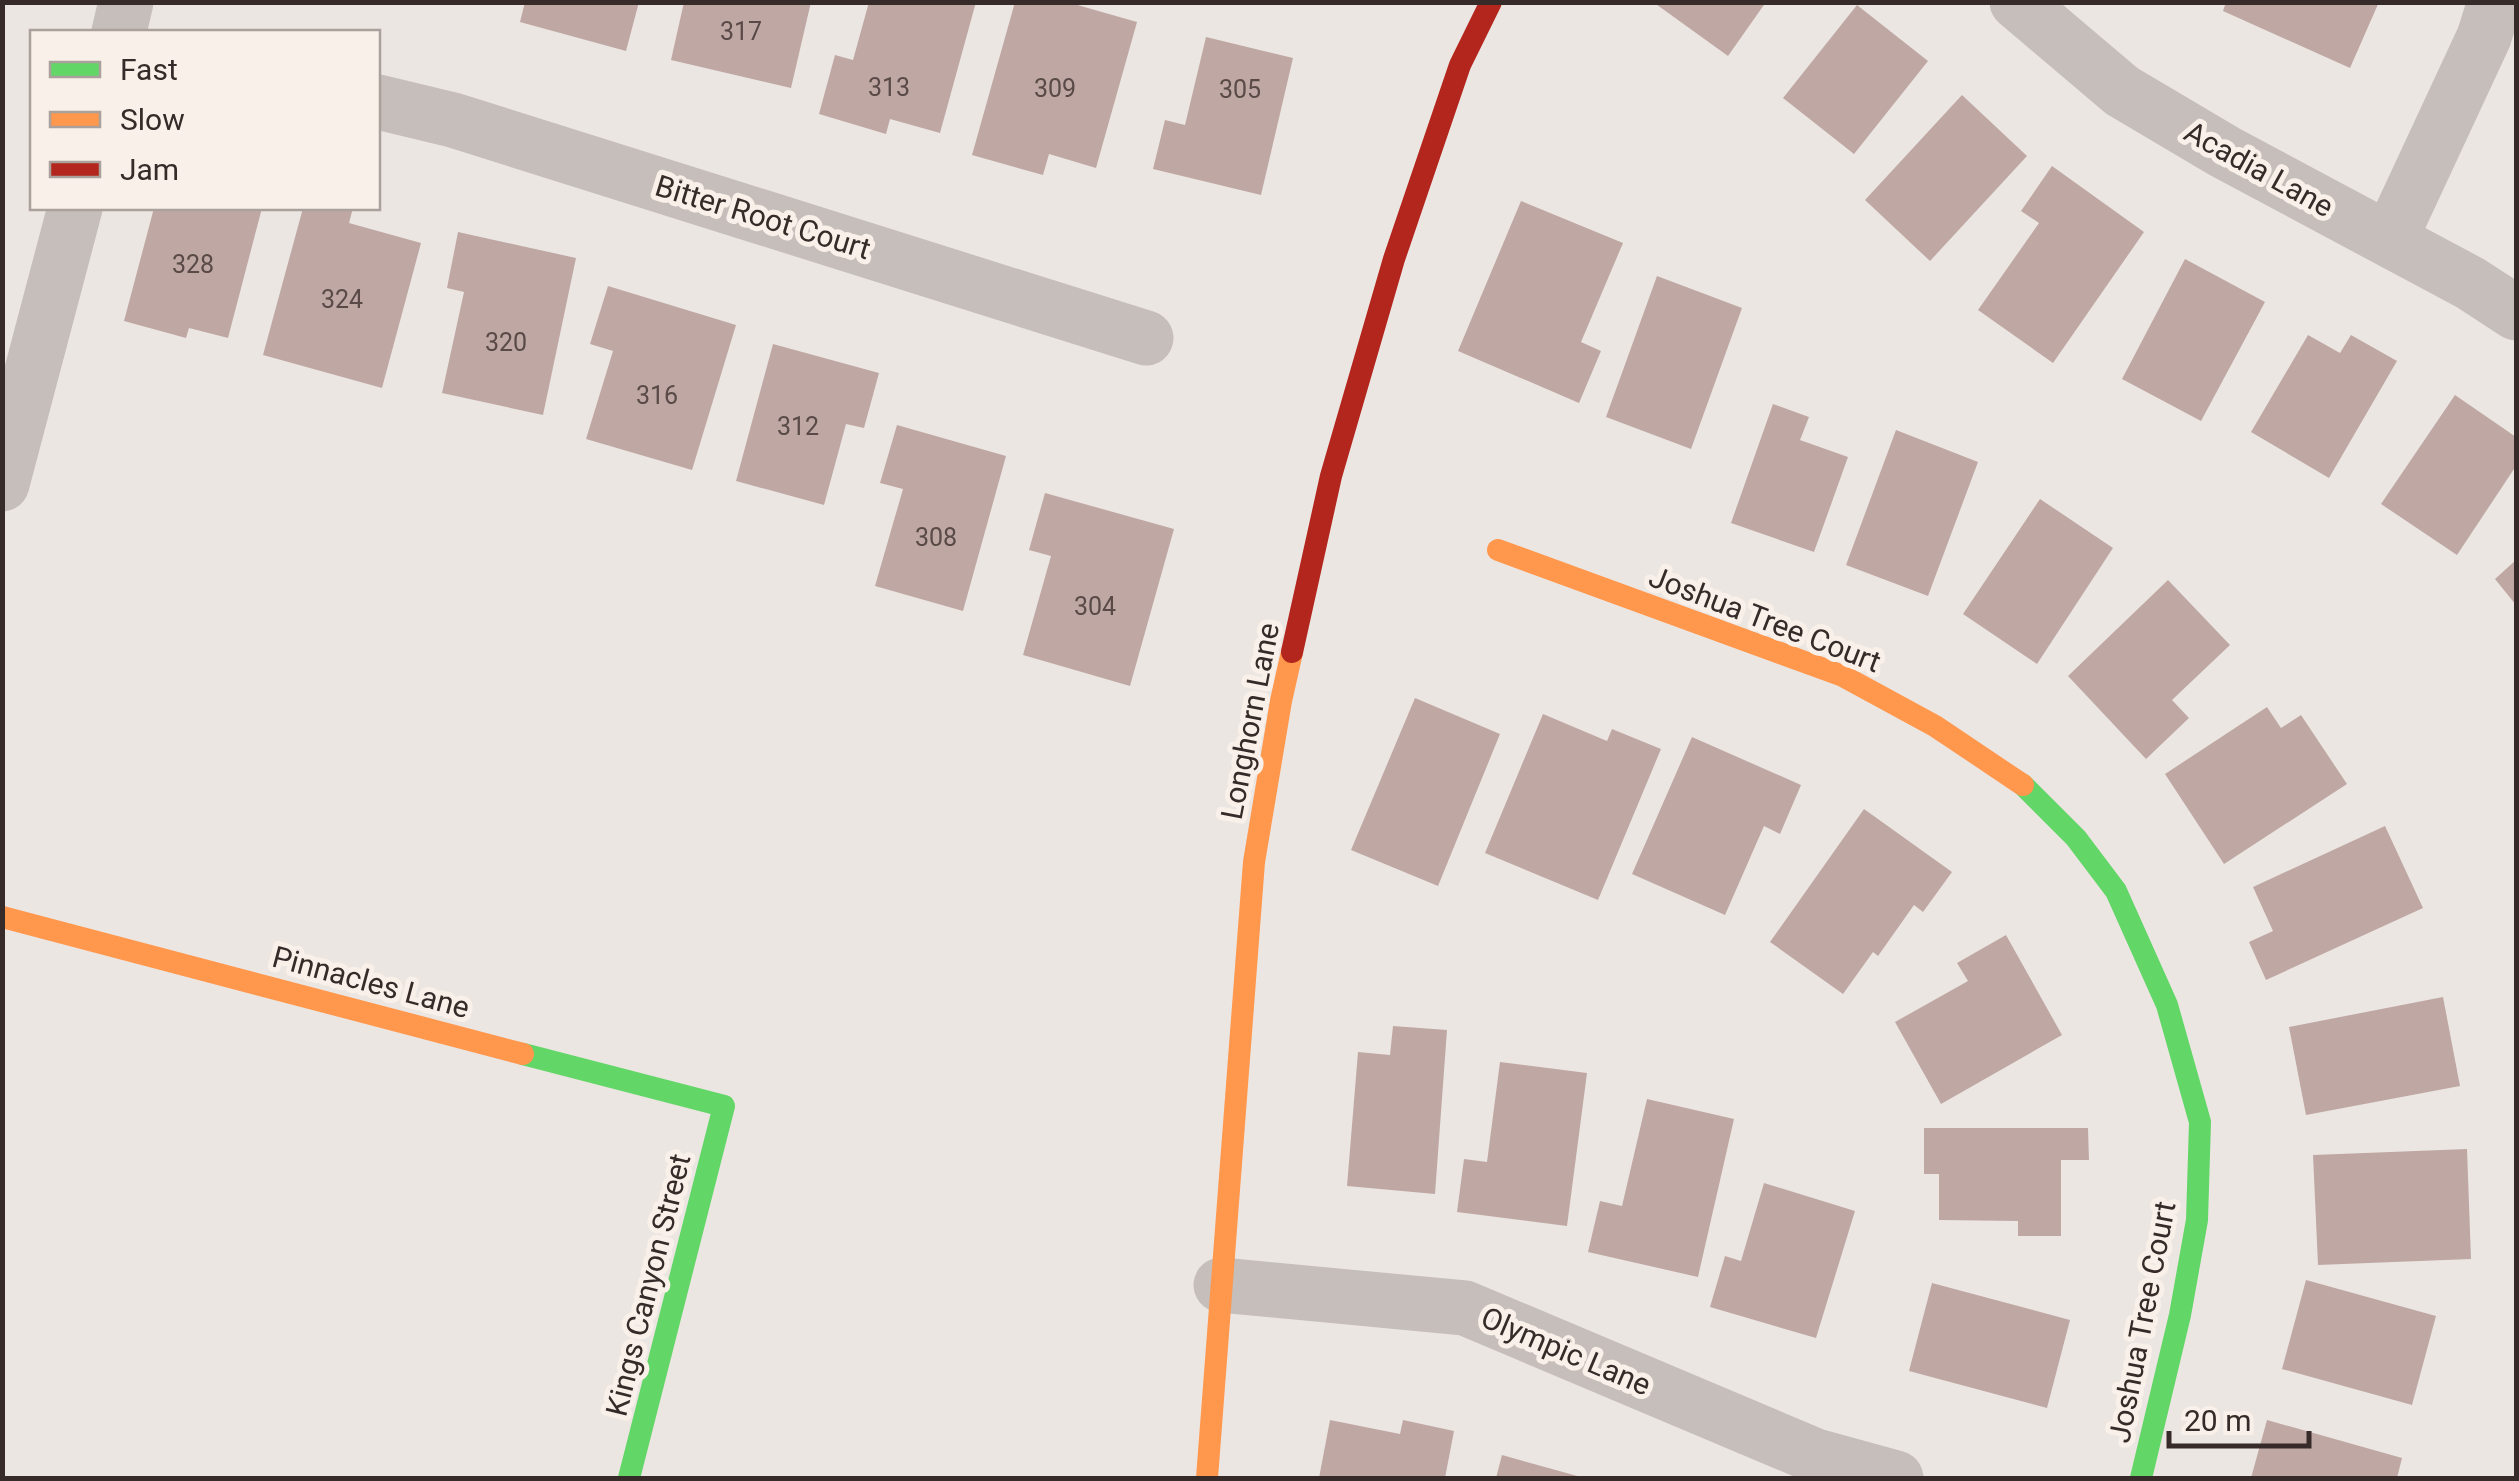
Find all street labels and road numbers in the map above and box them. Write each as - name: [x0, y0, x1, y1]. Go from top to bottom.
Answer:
- street label: Acadia Lane: [2179, 114, 2339, 224]
- street label: Bitter Root Court: [651, 168, 875, 266]
- street label: Joshua Tree Court: [1644, 559, 1886, 679]
- street label: Longhorn Lane: [1214, 620, 1286, 822]
- street label: Pinnacles Lane: [269, 939, 473, 1025]
- street label: Kings Canyon Street: [598, 1150, 698, 1420]
- street label: Joshua Tree Court: [2101, 1198, 2183, 1446]
- street label: Olympic Lane: [1476, 1300, 1656, 1402]

